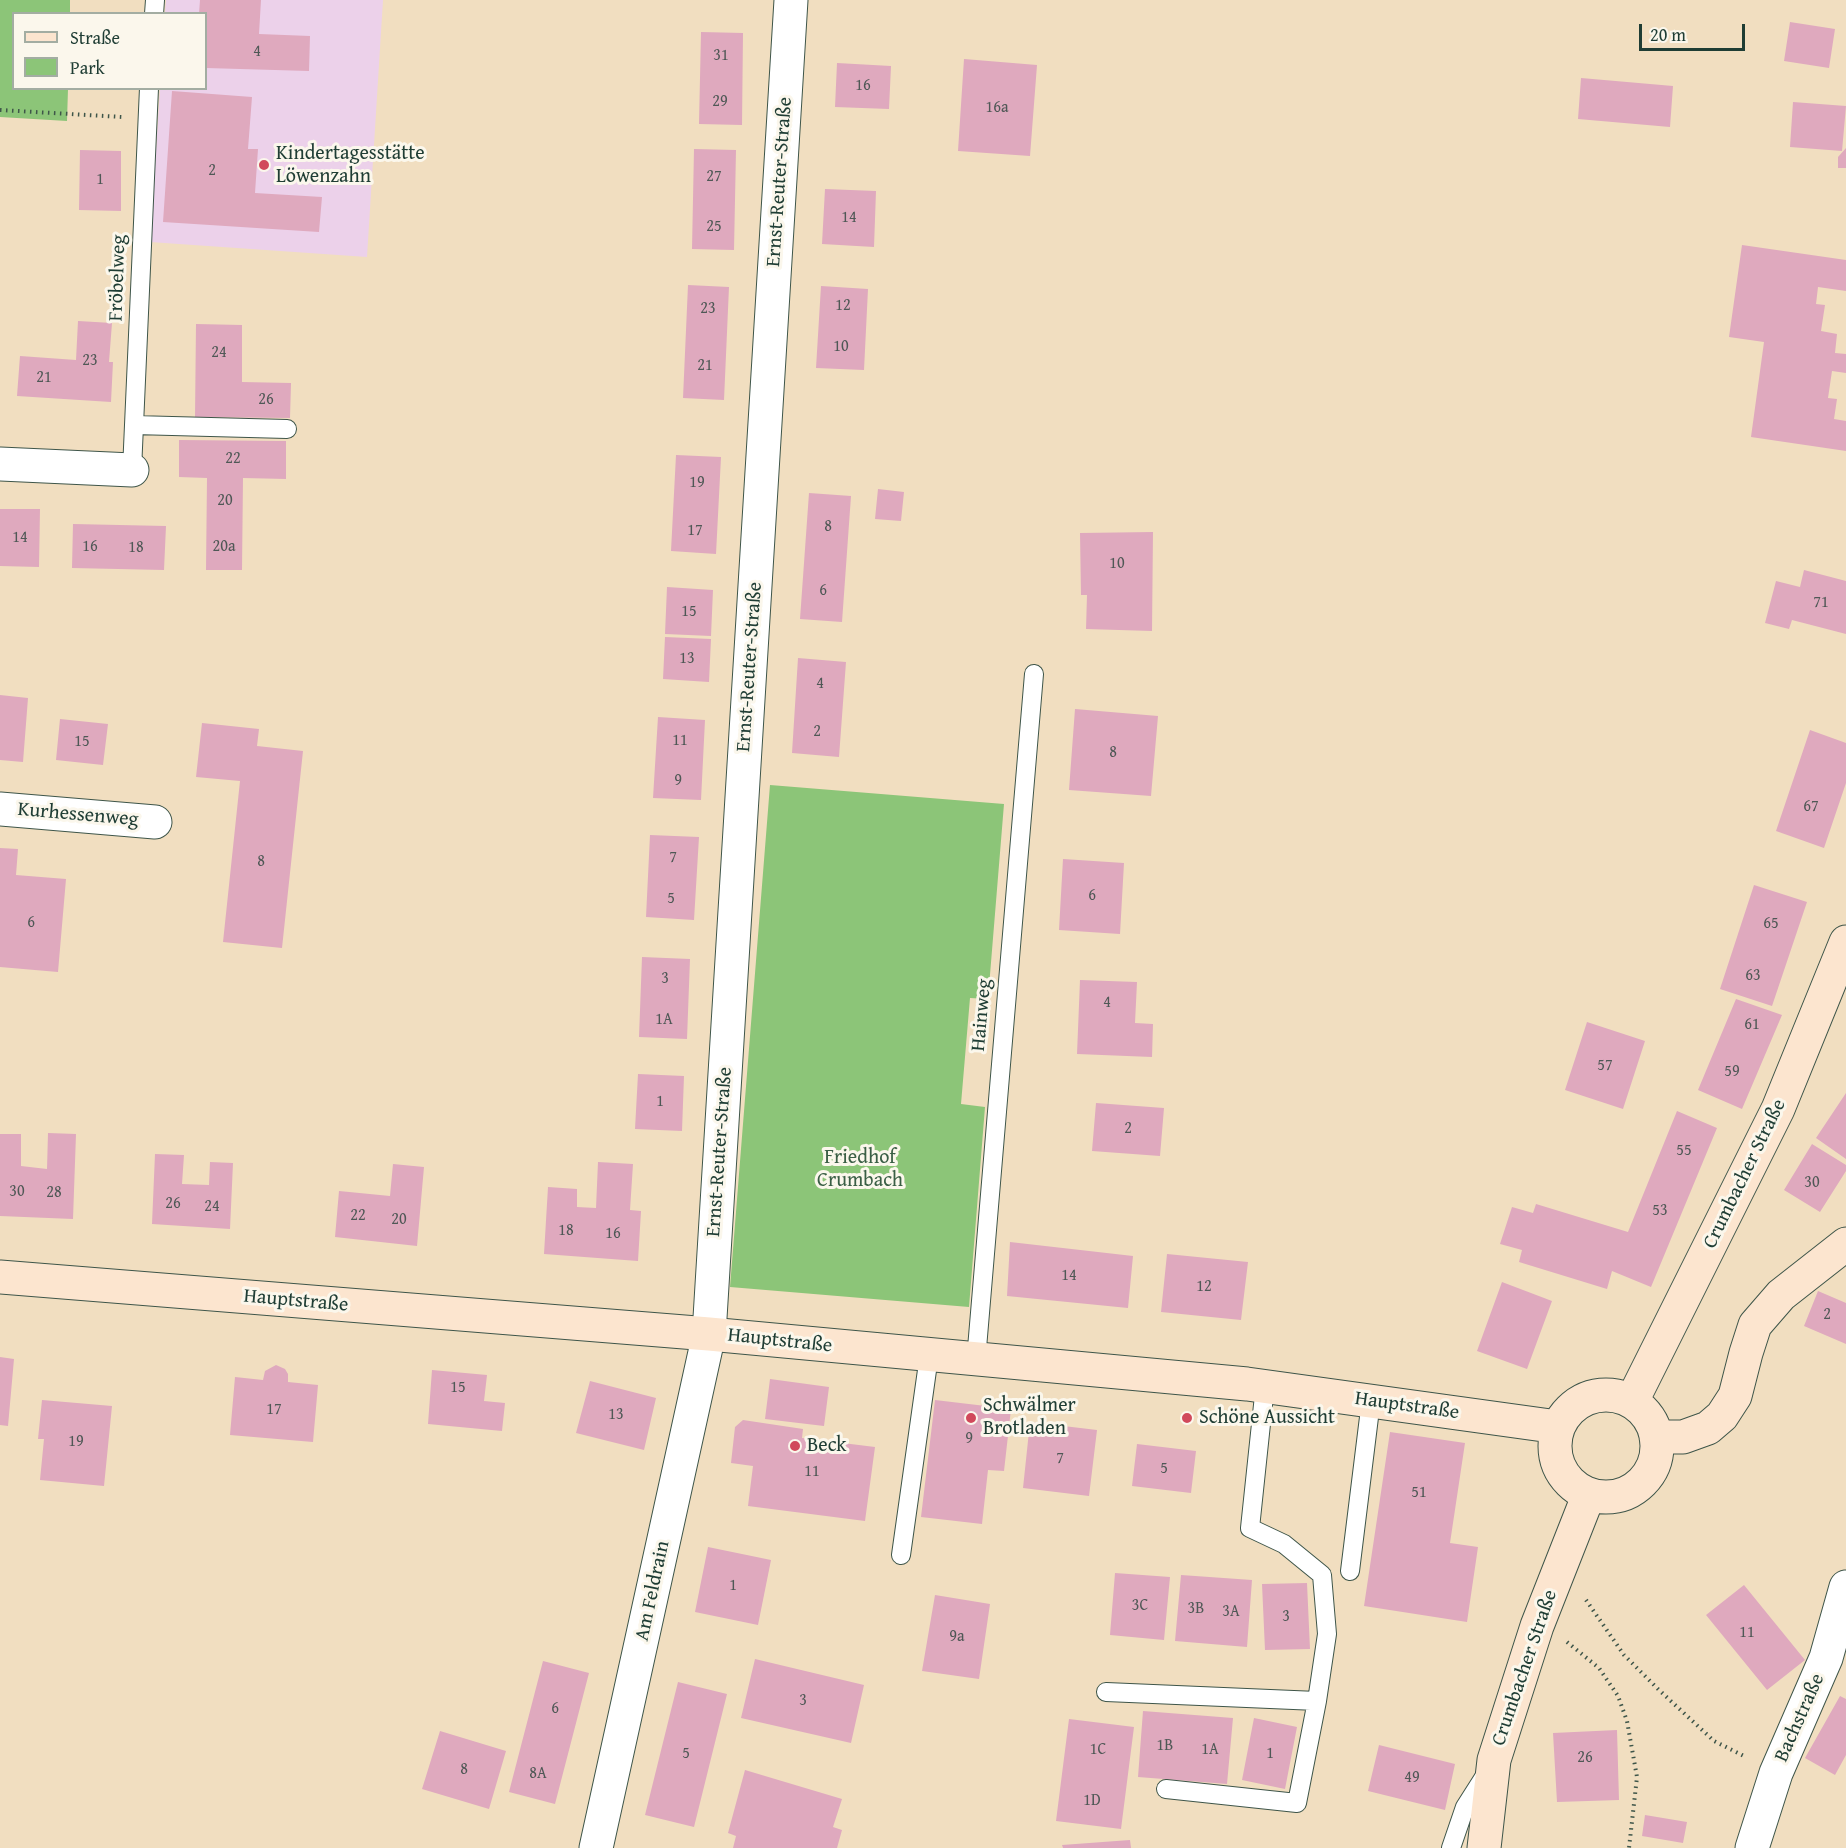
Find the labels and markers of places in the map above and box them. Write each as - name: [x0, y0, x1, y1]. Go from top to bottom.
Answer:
- place label: Kindertagesstätte Löwenzahn: [276, 142, 425, 189]
- marker: Kindertagesstätte Löwenzahn: [257, 158, 271, 172]
- place label: Schwälmer Brotladen: [983, 1394, 1076, 1441]
- place label: Schöne Aussicht: [1199, 1406, 1335, 1430]
- marker: Schwälmer Brotladen: [964, 1411, 978, 1425]
- marker: Schöne Aussicht: [1180, 1411, 1194, 1425]
- place label: Beck: [807, 1434, 846, 1458]
- marker: Beck: [788, 1439, 802, 1453]

